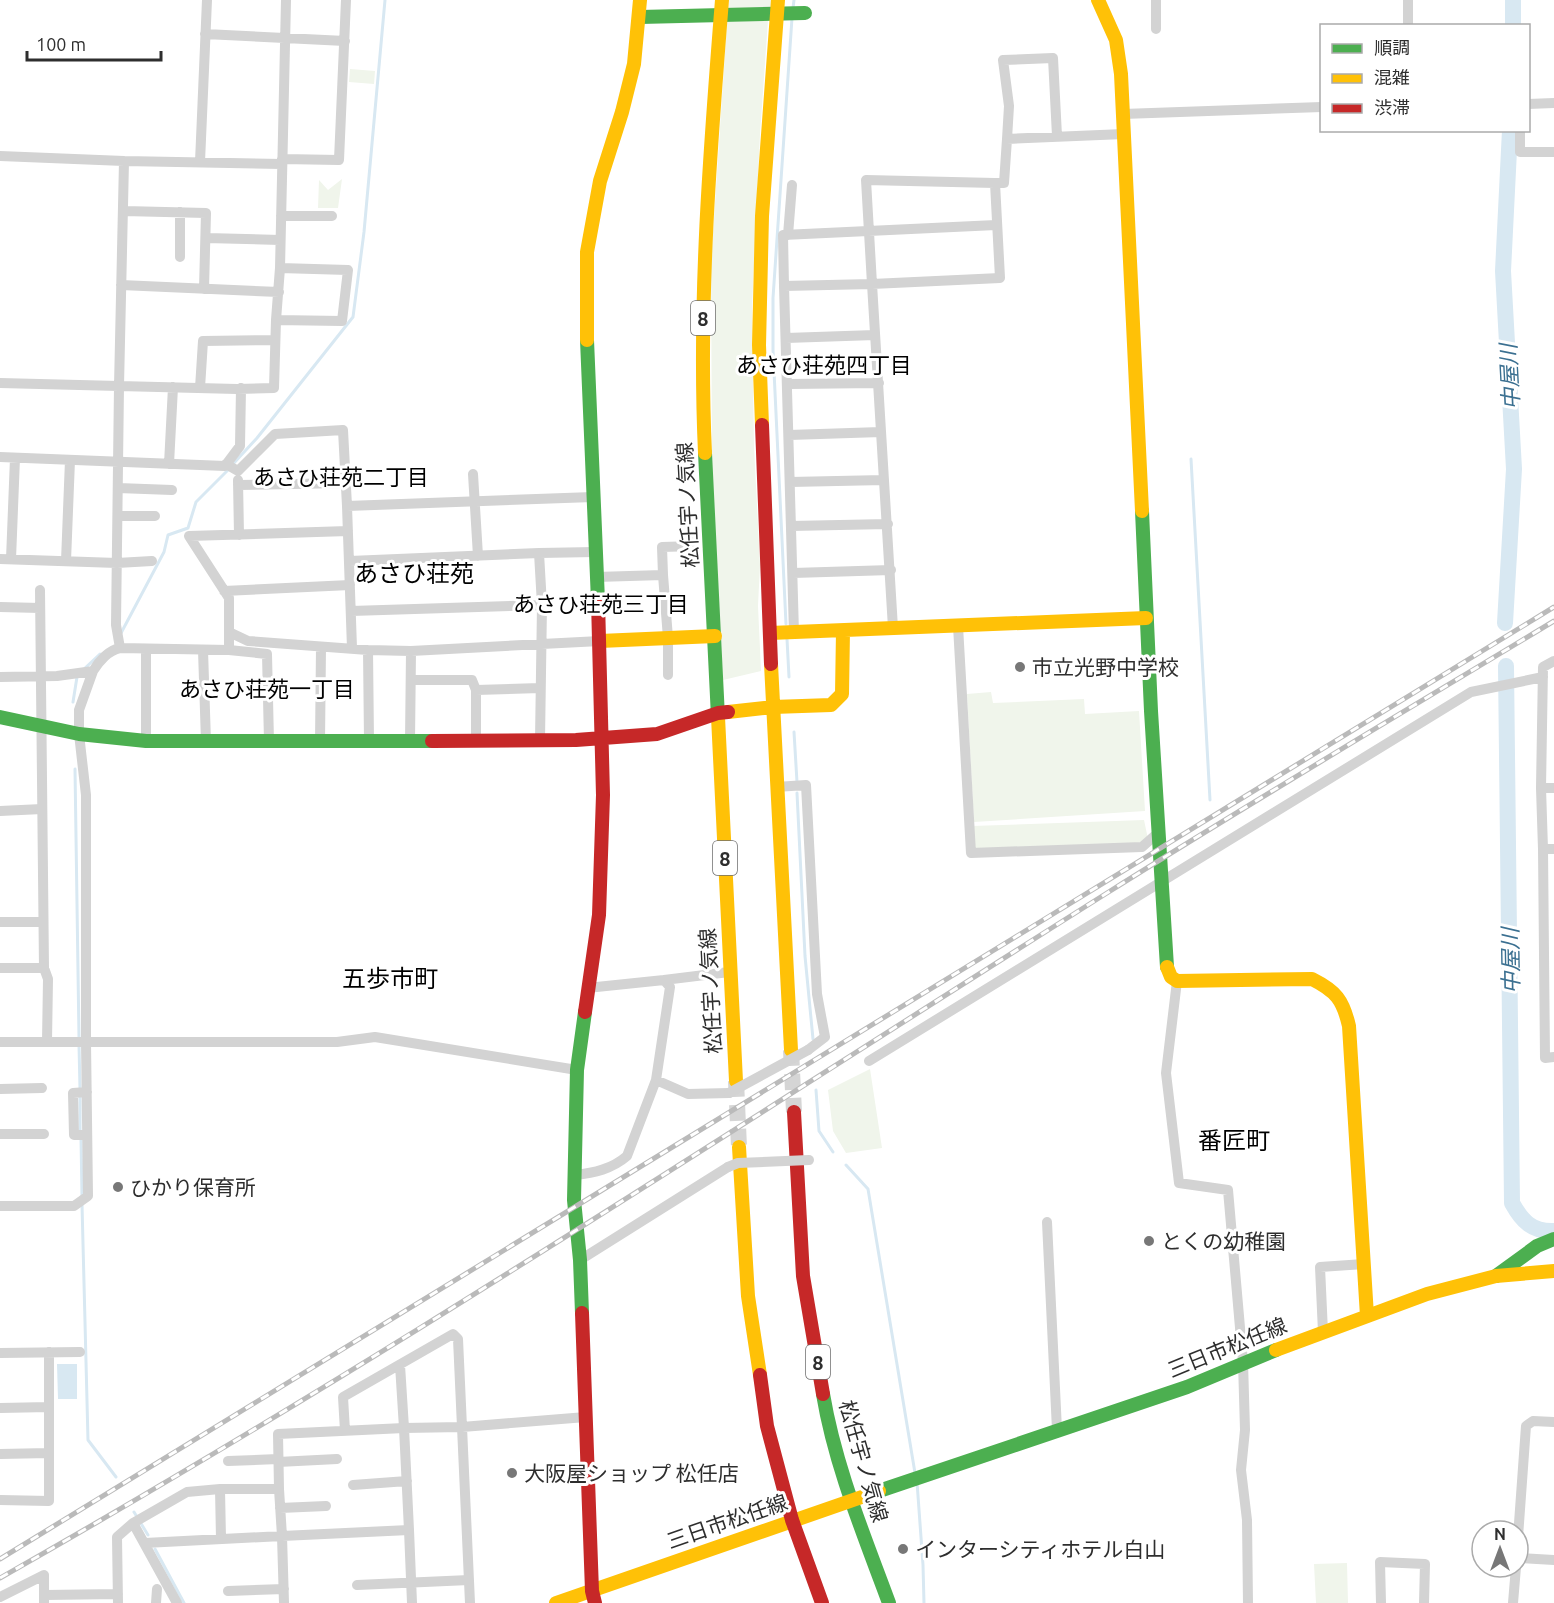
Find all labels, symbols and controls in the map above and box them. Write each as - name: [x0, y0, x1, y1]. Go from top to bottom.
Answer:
- scale bar: [27, 24, 160, 62]
- legend: [1320, 24, 1530, 132]
- text: 100 m: [36, 34, 86, 54]
- text: 順調: [1374, 37, 1410, 57]
- text: 混雑: [1374, 67, 1410, 87]
- text: 渋滞: [1374, 97, 1410, 117]
- road number: 8: [691, 301, 715, 335]
- water label: 中屋川: [1495, 341, 1523, 411]
- district label: あさひ荘苑四丁目: [736, 352, 912, 377]
- street label: 松任宇ノ気線: [672, 441, 702, 569]
- district label: あさひ荘苑二丁目: [253, 464, 429, 489]
- district label: あさひ荘苑: [354, 560, 474, 587]
- district label: あさひ荘苑三丁目: [513, 591, 689, 616]
- place label: 市立光野中学校: [1032, 655, 1179, 679]
- marker: 市立光野中学校: [1013, 660, 1027, 674]
- district label: あさひ荘苑一丁目: [179, 676, 355, 701]
- road number: 8: [713, 841, 737, 875]
- water label: 中屋川: [1497, 926, 1523, 994]
- street label: 松任宇ノ気線: [695, 927, 725, 1055]
- district label: 五歩市町: [342, 965, 438, 992]
- district label: 番匠町: [1198, 1127, 1270, 1154]
- place label: ひかり保育所: [130, 1175, 256, 1199]
- marker: ひかり保育所: [111, 1180, 125, 1194]
- place label: とくの幼稚園: [1161, 1229, 1286, 1253]
- marker: とくの幼稚園: [1142, 1234, 1156, 1248]
- street label: 三日市松任線: [1164, 1312, 1290, 1382]
- road number: 8: [806, 1345, 830, 1379]
- street label: 松任宇ノ気線: [835, 1397, 893, 1525]
- place label: 大阪屋ショップ 松任店: [524, 1461, 739, 1485]
- marker: 大阪屋ショップ 松任店: [505, 1466, 519, 1480]
- street label: 三日市松任線: [664, 1489, 790, 1553]
- north arrow: [1470, 1519, 1530, 1579]
- text: N: [1494, 1525, 1506, 1543]
- place label: インターシティホテル白山: [915, 1537, 1165, 1561]
- marker: インターシティホテル白山: [896, 1542, 910, 1556]

